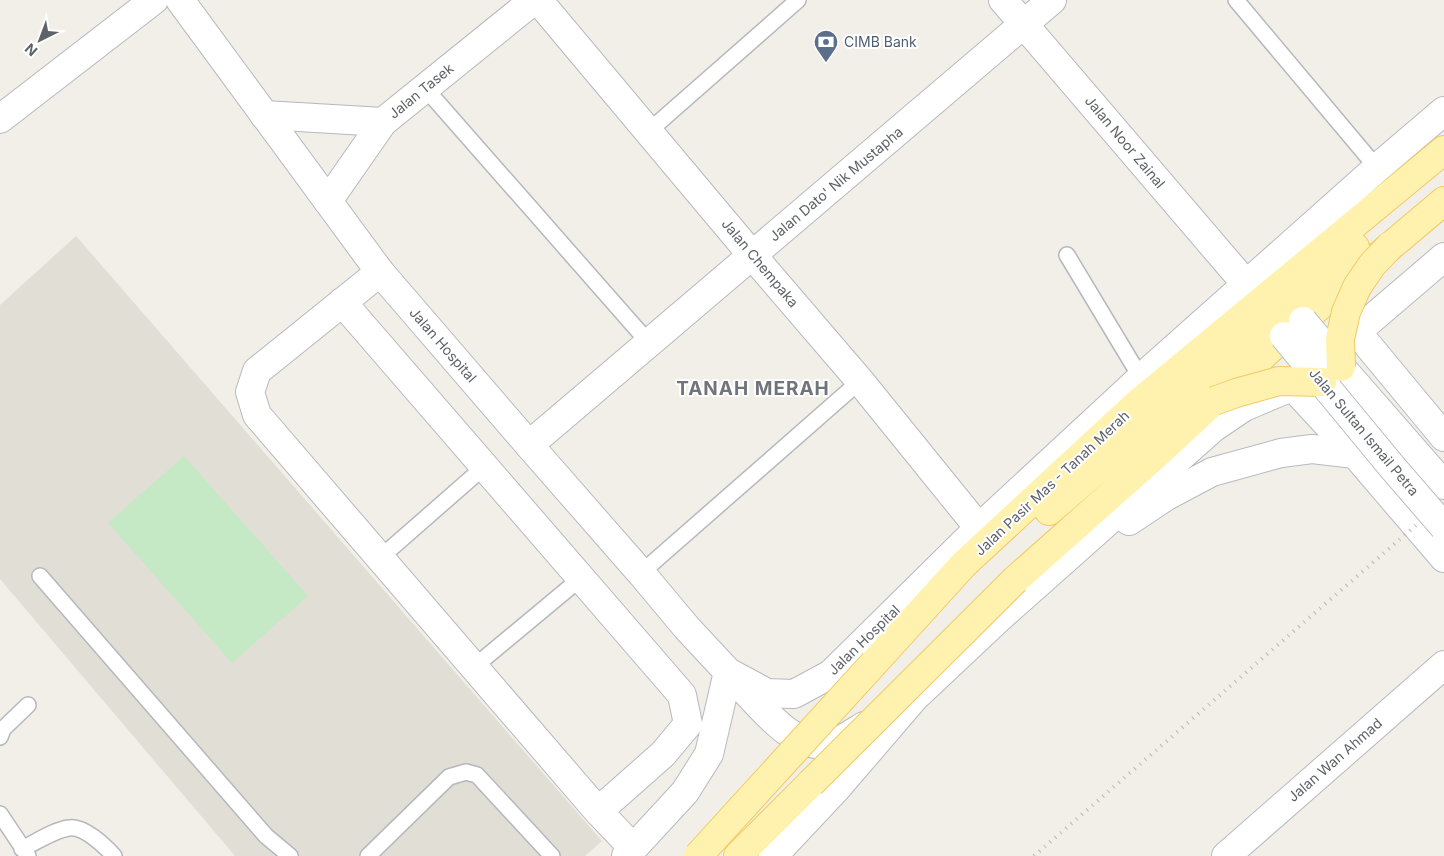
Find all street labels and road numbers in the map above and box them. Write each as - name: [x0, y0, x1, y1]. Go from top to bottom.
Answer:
- street label: Jalan Tasek: [385, 59, 457, 122]
- street label: Jalan Noor Zainal: [1082, 92, 1169, 191]
- street label: Jalan Dato' Nik Mustapha: [765, 123, 906, 244]
- street label: Jalan Chempaka: [718, 215, 802, 310]
- street label: Jalan Hospital: [406, 304, 480, 385]
- street label: Jalan Sultan Ismail Petra: [1306, 364, 1423, 499]
- street label: Jalan Pasir Mas - Tanah Merah: [971, 407, 1132, 559]
- street label: Jalan Hospital: [824, 601, 903, 678]
- street label: Jalan Wan Ahmad: [1284, 714, 1385, 805]

